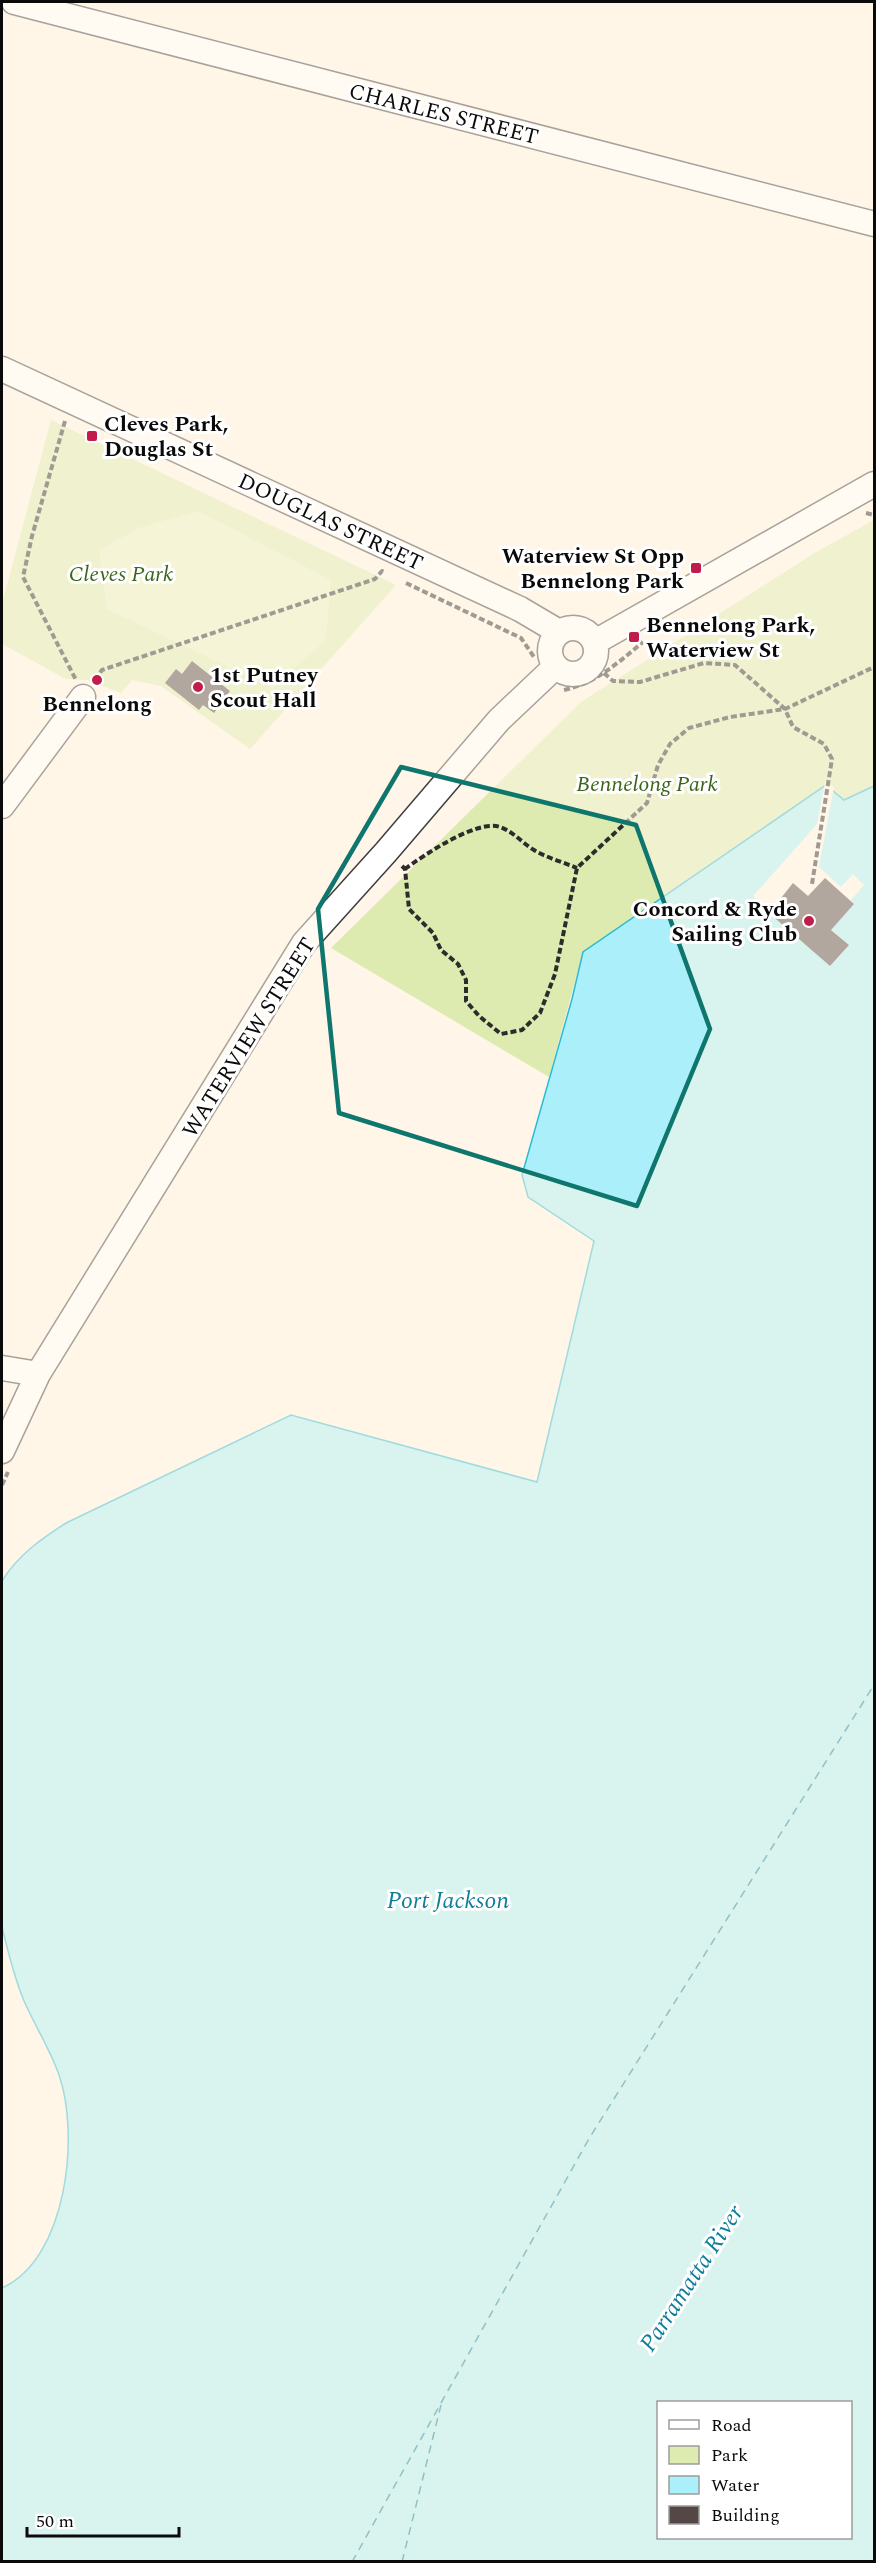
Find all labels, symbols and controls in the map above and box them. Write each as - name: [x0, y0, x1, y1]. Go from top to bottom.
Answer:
- street label: CHARLES STREET: [345, 75, 542, 154]
- place label: Cleves Park, Douglas St: [104, 408, 229, 466]
- marker: Cleves Park, Douglas St: [85, 429, 99, 443]
- street label: DOUGLAS STREET: [232, 465, 428, 580]
- place label: Waterview St Opp Bennelong Park: [501, 540, 685, 598]
- park label: Cleves Park: [69, 558, 173, 591]
- marker: Waterview St Opp Bennelong Park: [689, 561, 703, 575]
- place label: Bennelong Park, Waterview St: [646, 609, 815, 667]
- marker: Bennelong Park, Waterview St: [627, 630, 641, 644]
- place label: 1st Putney Scout Hall: [210, 659, 319, 717]
- marker: Bennelong: [90, 673, 104, 687]
- marker: 1st Putney Scout Hall: [191, 680, 205, 694]
- place label: Bennelong: [42, 688, 152, 721]
- park label: Bennelong Park: [576, 768, 718, 801]
- place label: Concord & Ryde Sailing Club: [633, 893, 797, 951]
- marker: Concord & Ryde Sailing Club: [802, 914, 816, 928]
- street label: WATERVIEW STREET: [174, 931, 324, 1144]
- water label: Port Jackson: [387, 1883, 509, 1919]
- water label: Parramatta River: [631, 2197, 753, 2359]
- legend: [657, 2401, 852, 2539]
- text: Road: [711, 2412, 752, 2439]
- text: Park: [711, 2442, 748, 2469]
- text: Water: [711, 2472, 759, 2499]
- scale bar: [27, 2500, 178, 2538]
- text: Building: [711, 2502, 780, 2529]
- text: 50 m: [36, 2508, 74, 2535]

